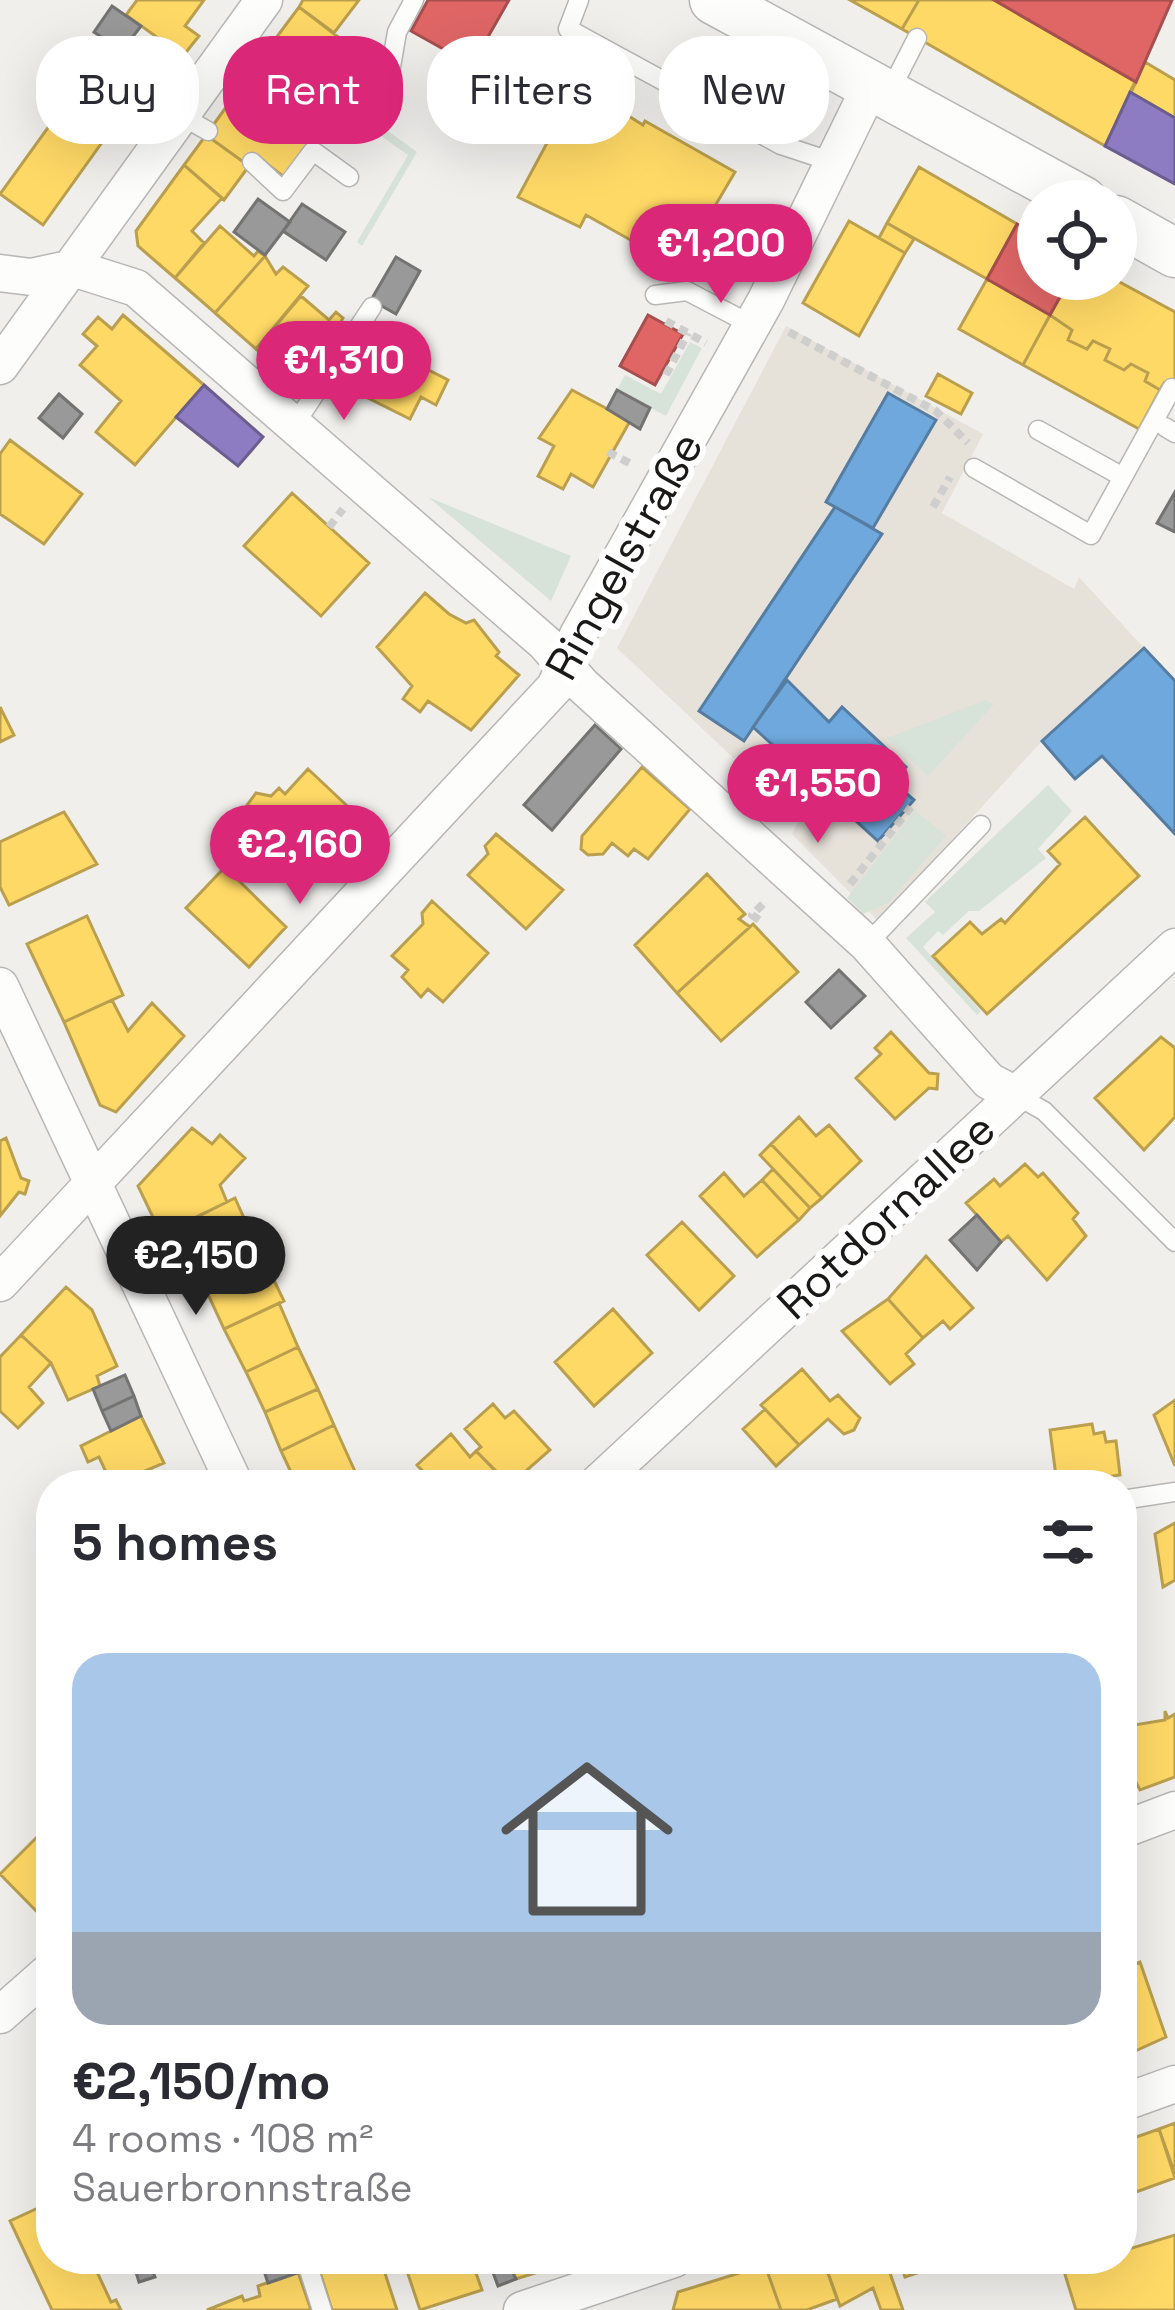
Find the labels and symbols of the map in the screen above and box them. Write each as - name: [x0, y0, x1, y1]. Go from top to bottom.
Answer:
- pin: €1,200: [623, 204, 819, 306]
- pin: €1,310: [246, 321, 442, 423]
- street label: Ringelstraße: [533, 422, 715, 690]
- pin: €1,550: [720, 744, 916, 846]
- pin: €2,160: [202, 805, 398, 907]
- street label: Rotdornallee: [765, 1100, 1007, 1332]
- pin: €2,150: [98, 1216, 294, 1318]

